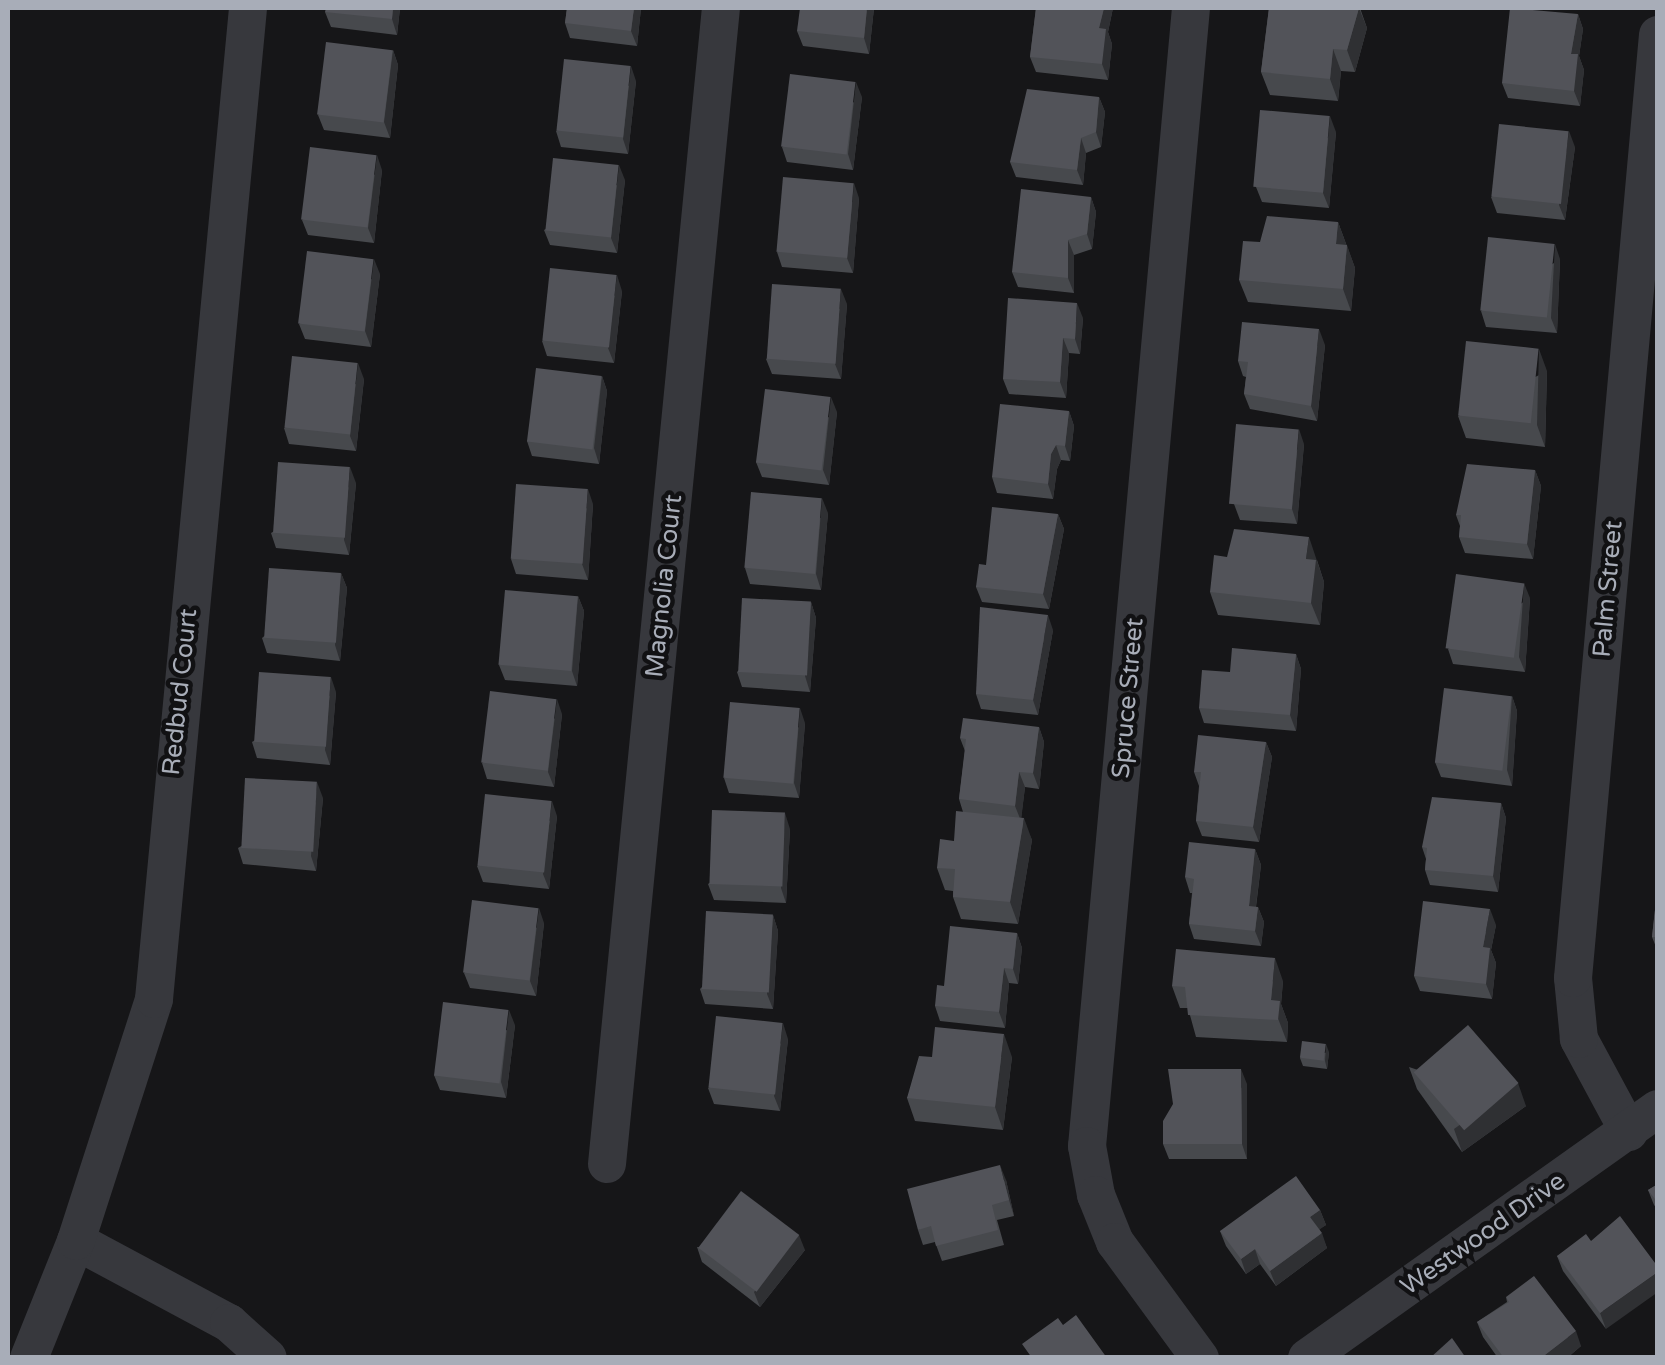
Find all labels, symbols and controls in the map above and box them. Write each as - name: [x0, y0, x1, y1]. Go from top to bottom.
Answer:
- street label: Magnolia Court: [639, 493, 689, 679]
- street label: Palm Street: [1587, 519, 1629, 659]
- street label: Redbud Court: [156, 607, 204, 777]
- street label: Spruce Street: [1106, 616, 1150, 780]
- street label: Westwood Drive: [1395, 1166, 1571, 1302]

